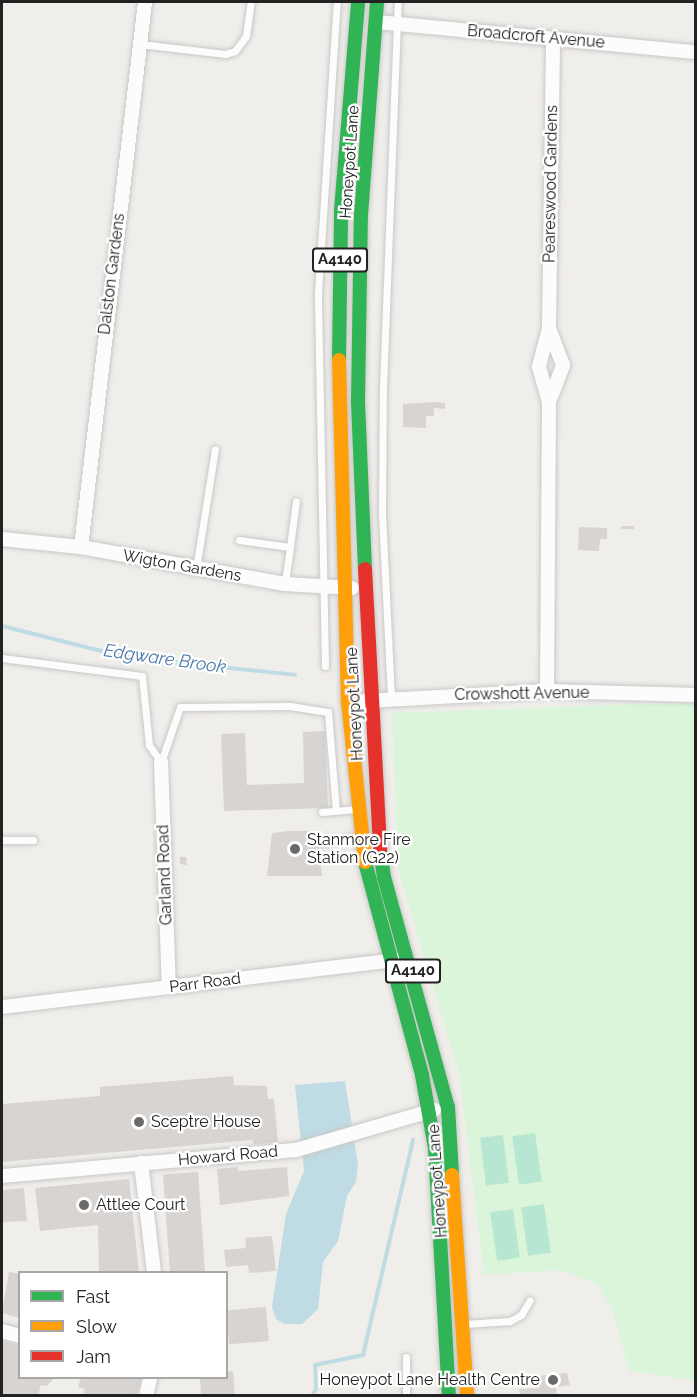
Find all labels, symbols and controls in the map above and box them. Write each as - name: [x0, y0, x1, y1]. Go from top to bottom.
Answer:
- street label: Broadcroft Avenue: [466, 21, 606, 53]
- street label: Honeypot Lane: [336, 105, 364, 219]
- street label: Peareswood Gardens: [540, 105, 562, 263]
- street label: Dalston Gardens: [95, 212, 129, 336]
- road number: A4140: [312, 248, 368, 272]
- street label: Wigton Gardens: [121, 546, 243, 586]
- water label: Edgware Brook: [102, 640, 228, 678]
- street label: Honeypot Lane: [342, 647, 368, 761]
- street label: Crowshott Avenue: [454, 683, 590, 705]
- street label: Garland Road: [154, 824, 176, 926]
- place label: Stanmore Fire Station (G22): [307, 830, 411, 868]
- marker: Stanmore Fire Station (G22): [288, 842, 302, 856]
- road number: A4140: [384, 959, 442, 983]
- street label: Parr Road: [168, 969, 242, 997]
- place label: Sceptre House: [151, 1112, 261, 1132]
- marker: Sceptre House: [132, 1115, 146, 1129]
- street label: Honeypot Lane: [424, 1124, 452, 1238]
- street label: Howard Road: [177, 1142, 279, 1170]
- place label: Attlee Court: [96, 1195, 185, 1215]
- marker: Attlee Court: [77, 1198, 91, 1212]
- legend: [18, 1271, 228, 1379]
- text: Fast: [76, 1286, 110, 1307]
- text: Slow: [76, 1316, 117, 1337]
- text: Jam: [76, 1346, 111, 1367]
- place label: Honeypot Lane Health Centre: [319, 1370, 540, 1390]
- marker: Honeypot Lane Health Centre: [544, 1371, 562, 1389]

